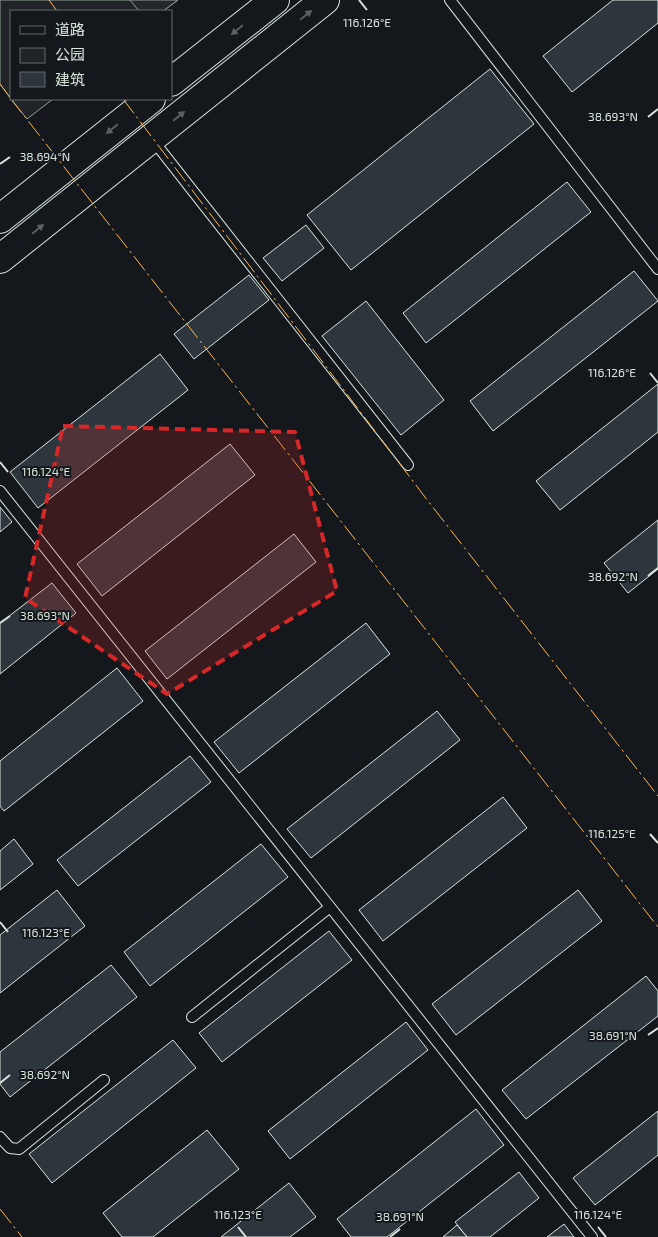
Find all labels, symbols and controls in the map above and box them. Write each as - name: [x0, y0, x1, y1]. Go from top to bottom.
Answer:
- legend: [10, 10, 172, 100]
- one-way arrow: [299, 10, 312, 21]
- text: 116.126°E: [343, 15, 391, 29]
- text: 道路: [55, 20, 85, 38]
- one-way arrow: [230, 25, 243, 36]
- text: 公园: [55, 45, 85, 63]
- text: 建筑: [55, 70, 85, 88]
- text: 38.693°N: [588, 109, 638, 123]
- one-way arrow: [172, 111, 185, 122]
- one-way arrow: [106, 124, 119, 135]
- text: 38.694°N: [20, 149, 70, 163]
- one-way arrow: [31, 223, 44, 234]
- text: 116.126°E: [588, 365, 636, 379]
- text: 116.124°E: [22, 464, 71, 478]
- text: 38.692°N: [588, 569, 638, 583]
- text: 38.693°N: [20, 608, 70, 622]
- text: 116.125°E: [588, 826, 636, 840]
- text: 116.123°E: [22, 925, 70, 939]
- text: 38.691°N: [589, 1028, 637, 1042]
- text: 38.692°N: [20, 1067, 70, 1081]
- text: 116.123°E: [214, 1207, 262, 1221]
- text: 116.124°E: [574, 1207, 623, 1221]
- text: 38.691°N: [376, 1209, 424, 1223]

